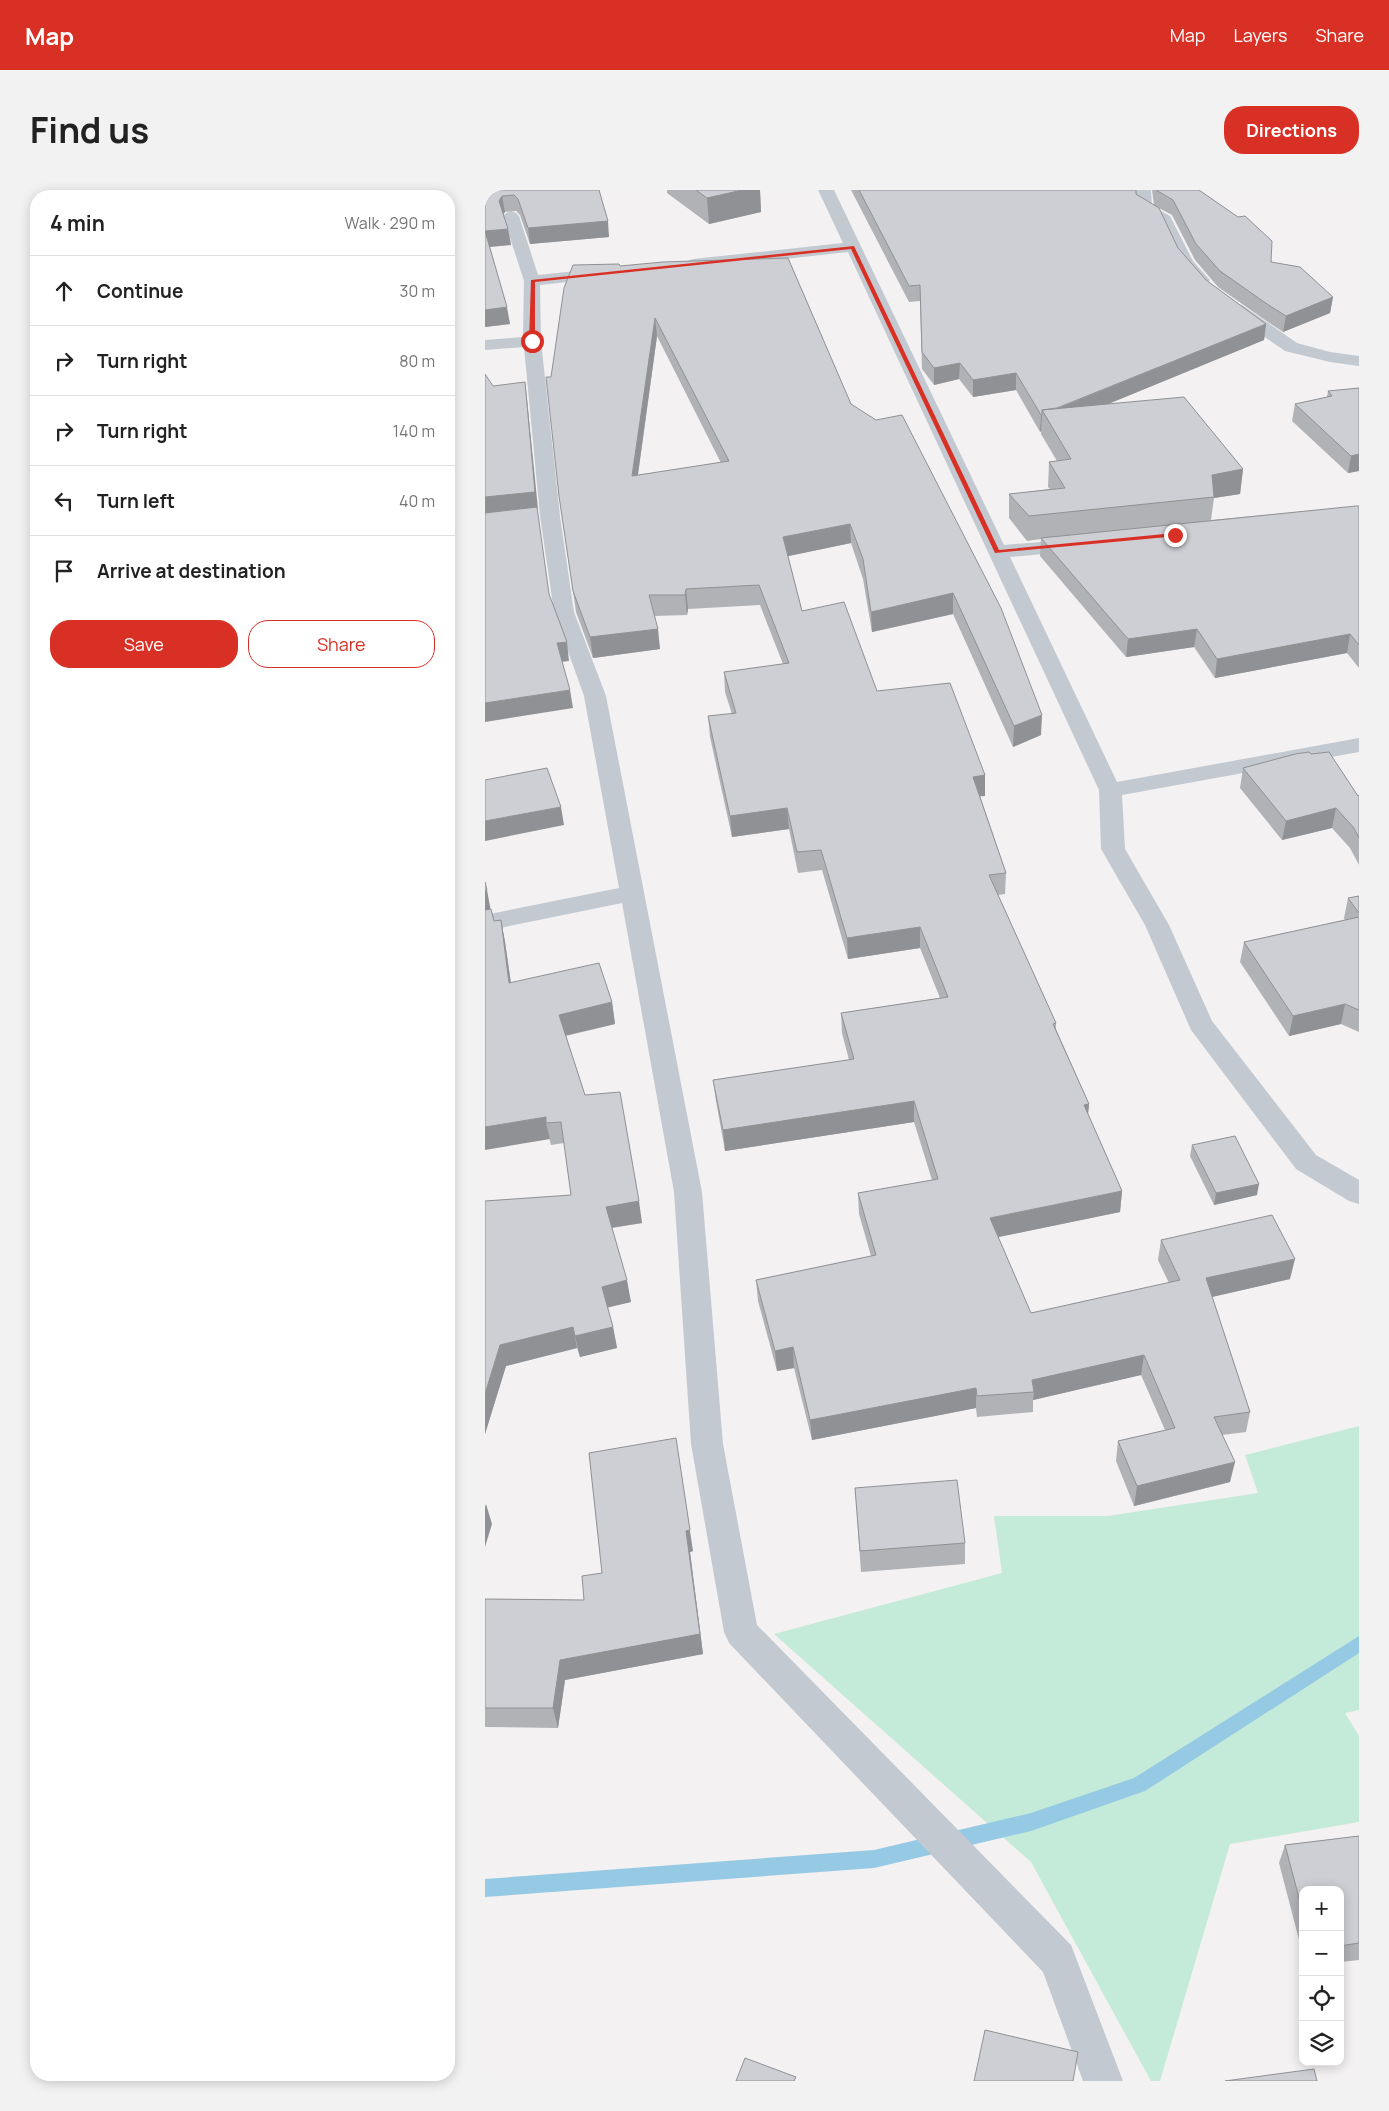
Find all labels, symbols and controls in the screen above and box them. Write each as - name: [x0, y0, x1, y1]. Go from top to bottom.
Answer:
- text: Map: [25, 19, 74, 52]
- text: Map: [1170, 23, 1205, 47]
- text: Layers: [1233, 23, 1287, 47]
- text: Share: [1315, 23, 1364, 47]
- text: Find us: [30, 106, 149, 154]
- button: Directions: [1224, 106, 1359, 154]
- text: 4 min: [50, 209, 105, 237]
- text: Walk · 290 m: [345, 212, 435, 234]
- icon: ahead: [50, 277, 78, 305]
- text: Continue: [97, 278, 183, 304]
- text: 30 m: [400, 280, 435, 302]
- route start: [521, 330, 544, 353]
- icon: right: [50, 347, 78, 375]
- text: Turn right: [97, 348, 187, 374]
- text: 80 m: [399, 350, 435, 372]
- icon: right: [50, 417, 78, 445]
- text: Turn right: [97, 418, 187, 444]
- text: 140 m: [393, 420, 435, 442]
- icon: left: [50, 487, 78, 515]
- text: Turn left: [97, 488, 175, 514]
- text: 40 m: [399, 490, 435, 512]
- route end: [1164, 524, 1187, 547]
- icon: arrive: [50, 557, 78, 585]
- text: Arrive at destination: [97, 558, 286, 584]
- button: Save: [50, 620, 238, 668]
- button: Share: [248, 620, 435, 668]
- map controls: [1299, 1886, 1344, 2066]
- button: +: [1299, 1886, 1344, 1931]
- button: −: [1299, 1931, 1344, 1976]
- button: locate: [1299, 1976, 1344, 2021]
- button: layers: [1299, 2021, 1344, 2066]

